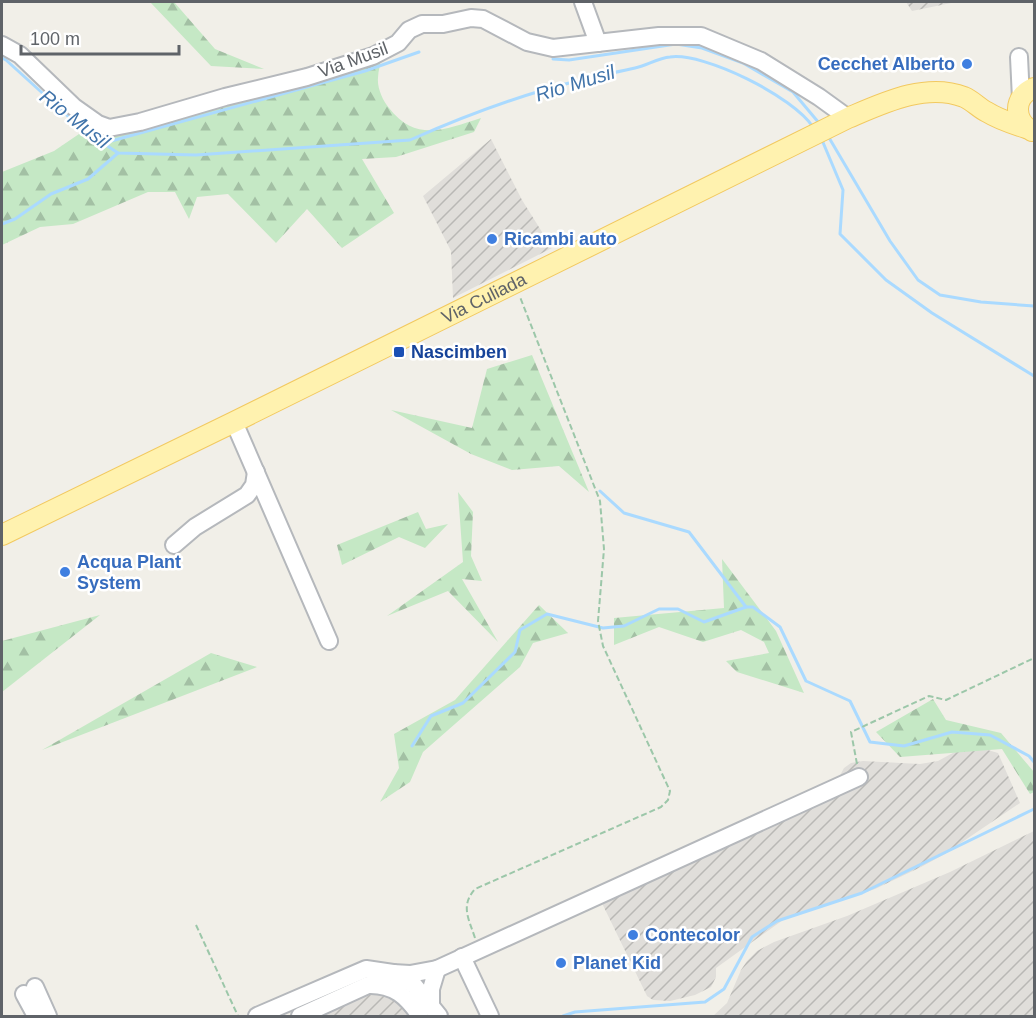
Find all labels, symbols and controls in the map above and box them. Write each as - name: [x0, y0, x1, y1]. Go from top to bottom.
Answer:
- scale bar: [21, 18, 178, 56]
- text: 100 m: [30, 29, 80, 49]
- street label: Via Musil: [315, 38, 391, 82]
- place label: Cecchet Alberto: [818, 54, 955, 74]
- marker: Cecchet Alberto: [960, 57, 974, 71]
- water label: Rio Musil: [532, 60, 618, 106]
- water label: Rio Musil: [36, 85, 115, 153]
- place label: Ricambi auto: [504, 229, 617, 249]
- marker: Ricambi auto: [485, 232, 499, 246]
- street label: Via Culiada: [438, 268, 530, 328]
- place label: Nascimben: [411, 342, 507, 362]
- marker: Nascimben: [392, 345, 406, 359]
- place label: Acqua Plant System: [77, 552, 181, 593]
- marker: Acqua Plant System: [58, 565, 72, 579]
- place label: Contecolor: [645, 925, 740, 945]
- marker: Contecolor: [626, 928, 640, 942]
- place label: Planet Kid: [573, 953, 661, 973]
- marker: Planet Kid: [554, 956, 568, 970]

